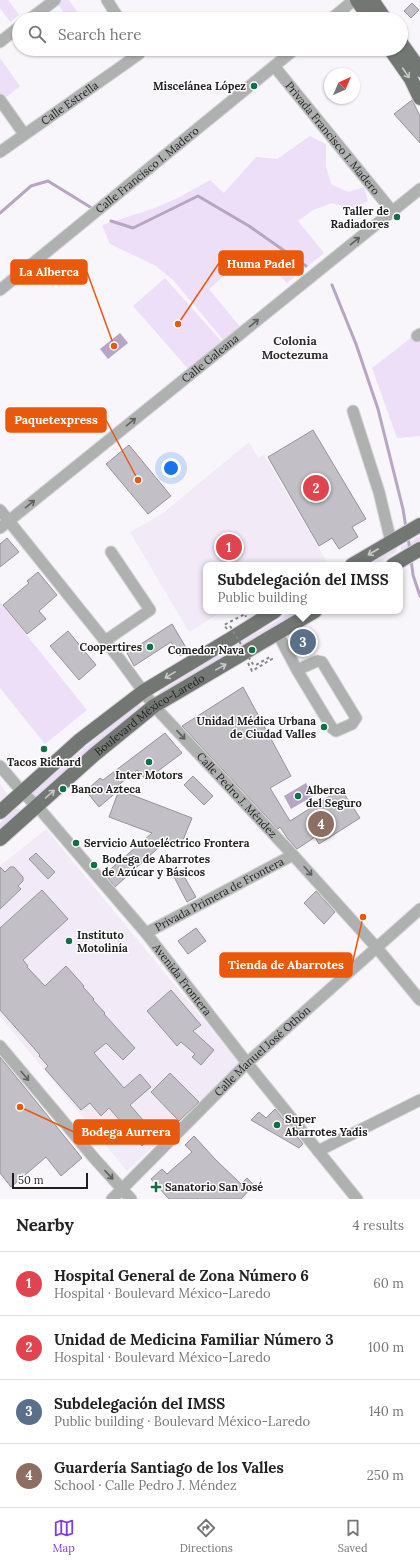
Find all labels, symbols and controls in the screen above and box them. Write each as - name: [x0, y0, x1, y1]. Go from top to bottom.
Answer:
- search box: [12, 12, 408, 56]
- icon: search: [26, 23, 48, 45]
- text: Search here: [58, 25, 141, 44]
- one-way arrow: [403, 67, 411, 79]
- north arrow: [324, 68, 360, 104]
- street label: Calle Estrella: [38, 78, 101, 128]
- place label: Miscelánea López: [153, 79, 246, 93]
- street label: Privada Francisco I. Madero: [283, 79, 383, 198]
- marker: Miscelánea López: [249, 81, 259, 91]
- street label: Calle Francisco I. Madero: [93, 123, 202, 216]
- place label: Taller de Radiadores: [331, 204, 389, 231]
- marker: Taller de Radiadores: [392, 212, 402, 222]
- one-way arrow: [350, 236, 360, 245]
- callout: Huma Padel: [219, 251, 303, 275]
- text: Huma Padel: [227, 256, 295, 271]
- callout: La Alberca: [11, 260, 87, 284]
- text: La Alberca: [19, 264, 80, 279]
- one-way arrow: [249, 318, 260, 327]
- street label: Calle Galeana: [179, 331, 242, 386]
- district label: Colonia Moctezuma: [262, 333, 329, 362]
- callout: Paquetexpress: [6, 408, 106, 432]
- text: Paquetexpress: [14, 412, 98, 427]
- one-way arrow: [126, 418, 137, 426]
- your location: [161, 458, 181, 478]
- pin: 2: [303, 473, 329, 503]
- one-way arrow: [25, 499, 36, 508]
- pin: 1: [216, 532, 242, 562]
- one-way arrow: [367, 549, 379, 557]
- popup: [203, 562, 403, 614]
- text: Subdelegación del IMSS: [217, 570, 389, 589]
- text: Public building: [217, 589, 307, 606]
- pin: 3: [290, 627, 316, 657]
- place label: Coopertires: [80, 640, 142, 654]
- marker: Coopertires: [145, 642, 155, 652]
- place label: Comedor Nava: [168, 643, 244, 657]
- marker: Comedor Nava: [247, 645, 257, 655]
- one-way arrow: [215, 663, 227, 670]
- street label: Boulevard México-Laredo: [92, 671, 207, 759]
- one-way arrow: [164, 672, 176, 680]
- place label: Unidad Médica Urbana de Ciudad Valles: [197, 714, 316, 741]
- marker: Unidad Médica Urbana de Ciudad Valles: [319, 722, 329, 732]
- one-way arrow: [176, 730, 186, 740]
- marker: Tacos Richard: [39, 744, 49, 754]
- street label: Calle Pedro J. Méndez: [194, 749, 280, 841]
- place label: Tacos Richard: [7, 755, 81, 769]
- marker: Inter Motors: [144, 757, 154, 767]
- place label: Inter Motors: [115, 768, 183, 782]
- place label: Banco Azteca: [71, 782, 141, 796]
- place label: Alberca del Seguro: [306, 783, 362, 810]
- marker: Banco Azteca: [58, 784, 68, 794]
- one-way arrow: [45, 790, 55, 799]
- marker: Alberca del Seguro: [293, 791, 303, 801]
- pin: 4: [308, 809, 334, 839]
- place label: Servicio Autoeléctrico Frontera: [84, 836, 250, 850]
- marker: Servicio Autoeléctrico Frontera: [71, 838, 81, 848]
- place label: Bodega de Abarrotes de Azúcar y Básicos: [102, 852, 210, 879]
- street label: Privada Primera de Frontera: [152, 854, 287, 934]
- marker: Bodega de Abarrotes de Azúcar y Básicos: [89, 860, 99, 870]
- one-way arrow: [303, 866, 312, 876]
- place label: Instituto Motolinía: [77, 928, 128, 955]
- marker: Instituto Motolinía: [64, 936, 74, 946]
- street label: Avenida Frontera: [149, 940, 215, 1019]
- callout: Tienda de Abarrotes: [220, 953, 352, 977]
- text: Tienda de Abarrotes: [228, 957, 344, 972]
- street label: Calle Manuel José Othón: [211, 1003, 314, 1099]
- one-way arrow: [20, 1070, 29, 1081]
- place label: Super Abarrotes Yadis: [285, 1112, 368, 1139]
- callout: Bodega Aurrera: [74, 1120, 179, 1144]
- marker: Super Abarrotes Yadis: [272, 1120, 282, 1130]
- text: Bodega Aurrera: [81, 1124, 171, 1139]
- one-way arrow: [104, 1169, 113, 1179]
- scale bar: [12, 1171, 88, 1190]
- text: 50 m: [18, 1173, 44, 1187]
- place label: Sanatorio San José: [165, 1180, 263, 1194]
- marker: Sanatorio San José: [150, 1181, 162, 1193]
- text: Nearby: [16, 1214, 74, 1236]
- text: 4 results: [353, 1217, 404, 1234]
- text: Hospital General de Zona Número 6: [54, 1266, 309, 1285]
- text: 1: [26, 1275, 32, 1292]
- text: 60 m: [373, 1275, 404, 1292]
- text: Hospital · Boulevard México-Laredo: [54, 1285, 271, 1302]
- text: Unidad de Medicina Familiar Número 3: [54, 1330, 334, 1349]
- text: 2: [26, 1339, 32, 1356]
- text: 100 m: [368, 1339, 404, 1356]
- text: Hospital · Boulevard México-Laredo: [54, 1349, 271, 1366]
- text: Subdelegación del IMSS: [54, 1394, 225, 1413]
- text: 3: [25, 1403, 33, 1420]
- text: 140 m: [369, 1403, 404, 1420]
- text: Public building · Boulevard México-Laredo: [54, 1413, 310, 1430]
- text: Guardería Santiago de los Valles: [54, 1458, 284, 1477]
- text: 4: [25, 1467, 33, 1484]
- text: 250 m: [367, 1467, 404, 1484]
- text: School · Calle Pedro J. Méndez: [54, 1477, 237, 1494]
- tab: Map: [52, 1517, 75, 1555]
- tab: Directions: [180, 1517, 233, 1555]
- tab: Saved: [338, 1517, 368, 1555]

